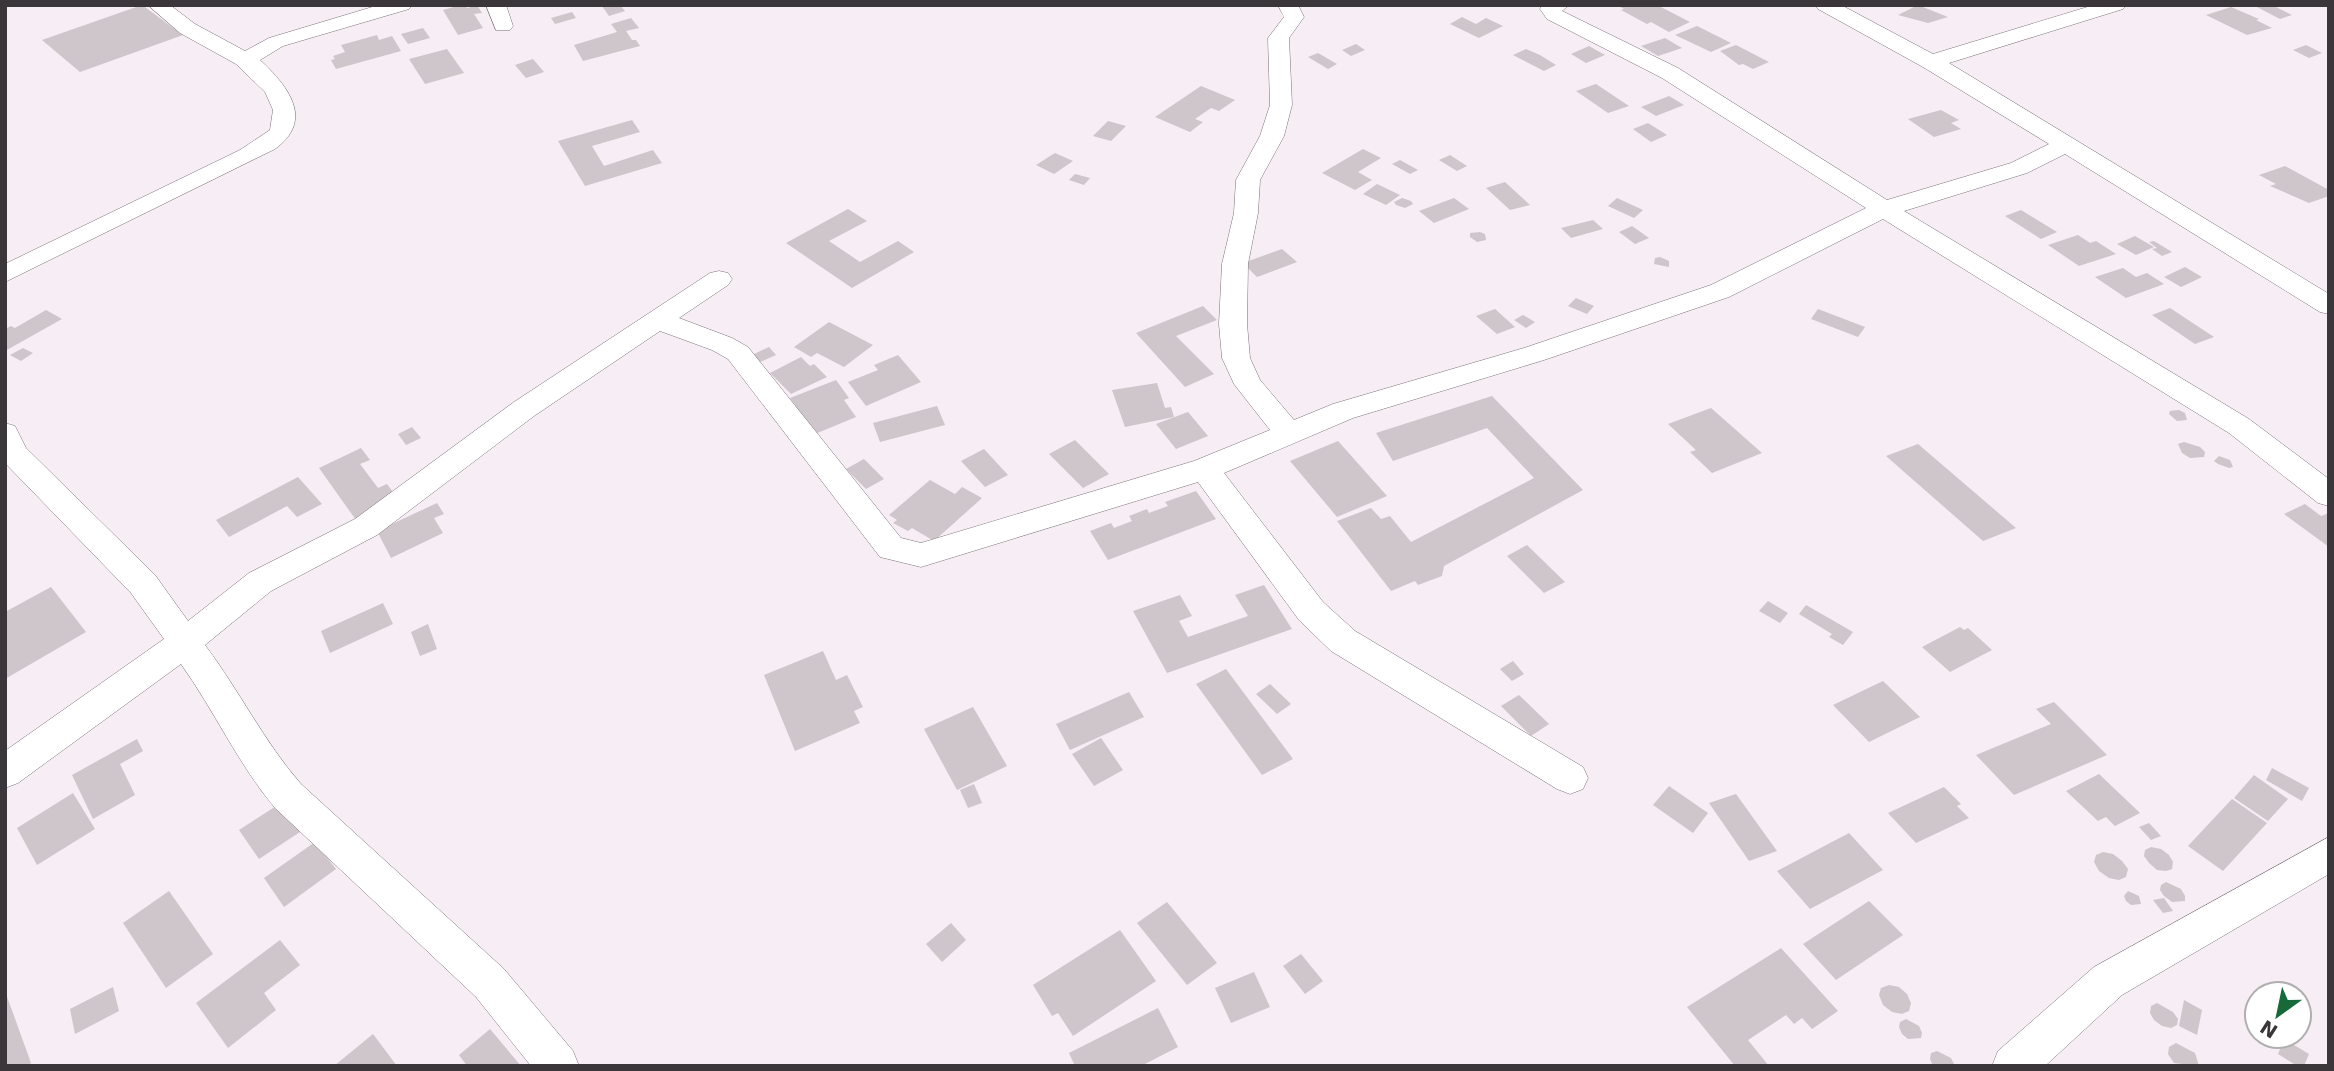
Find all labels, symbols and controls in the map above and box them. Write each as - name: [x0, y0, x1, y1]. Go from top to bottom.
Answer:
- north arrow: [2243, 980, 2313, 1050]
- text: N: [2256, 1016, 2281, 1043]

